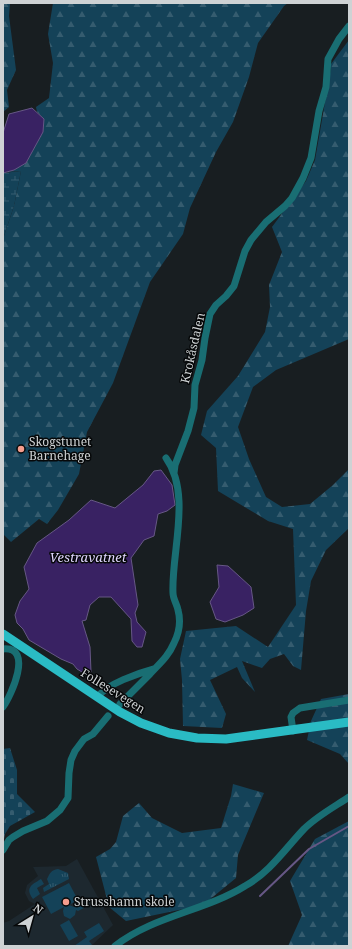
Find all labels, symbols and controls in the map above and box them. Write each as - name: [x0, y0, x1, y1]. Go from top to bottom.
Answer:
- street label: Krokåsdalen: [176, 311, 209, 385]
- place label: Skogstunet Barnehage: [29, 433, 91, 464]
- marker: Skogstunet Barnehage: [16, 444, 26, 454]
- water label: Vestravatnet: [50, 548, 127, 566]
- street label: Follesevegen: [78, 664, 149, 717]
- place label: Strusshamn skole: [74, 893, 175, 910]
- north arrow: [12, 897, 52, 937]
- marker: Strusshamn skole: [61, 897, 71, 907]
- text: N: [30, 900, 47, 917]

